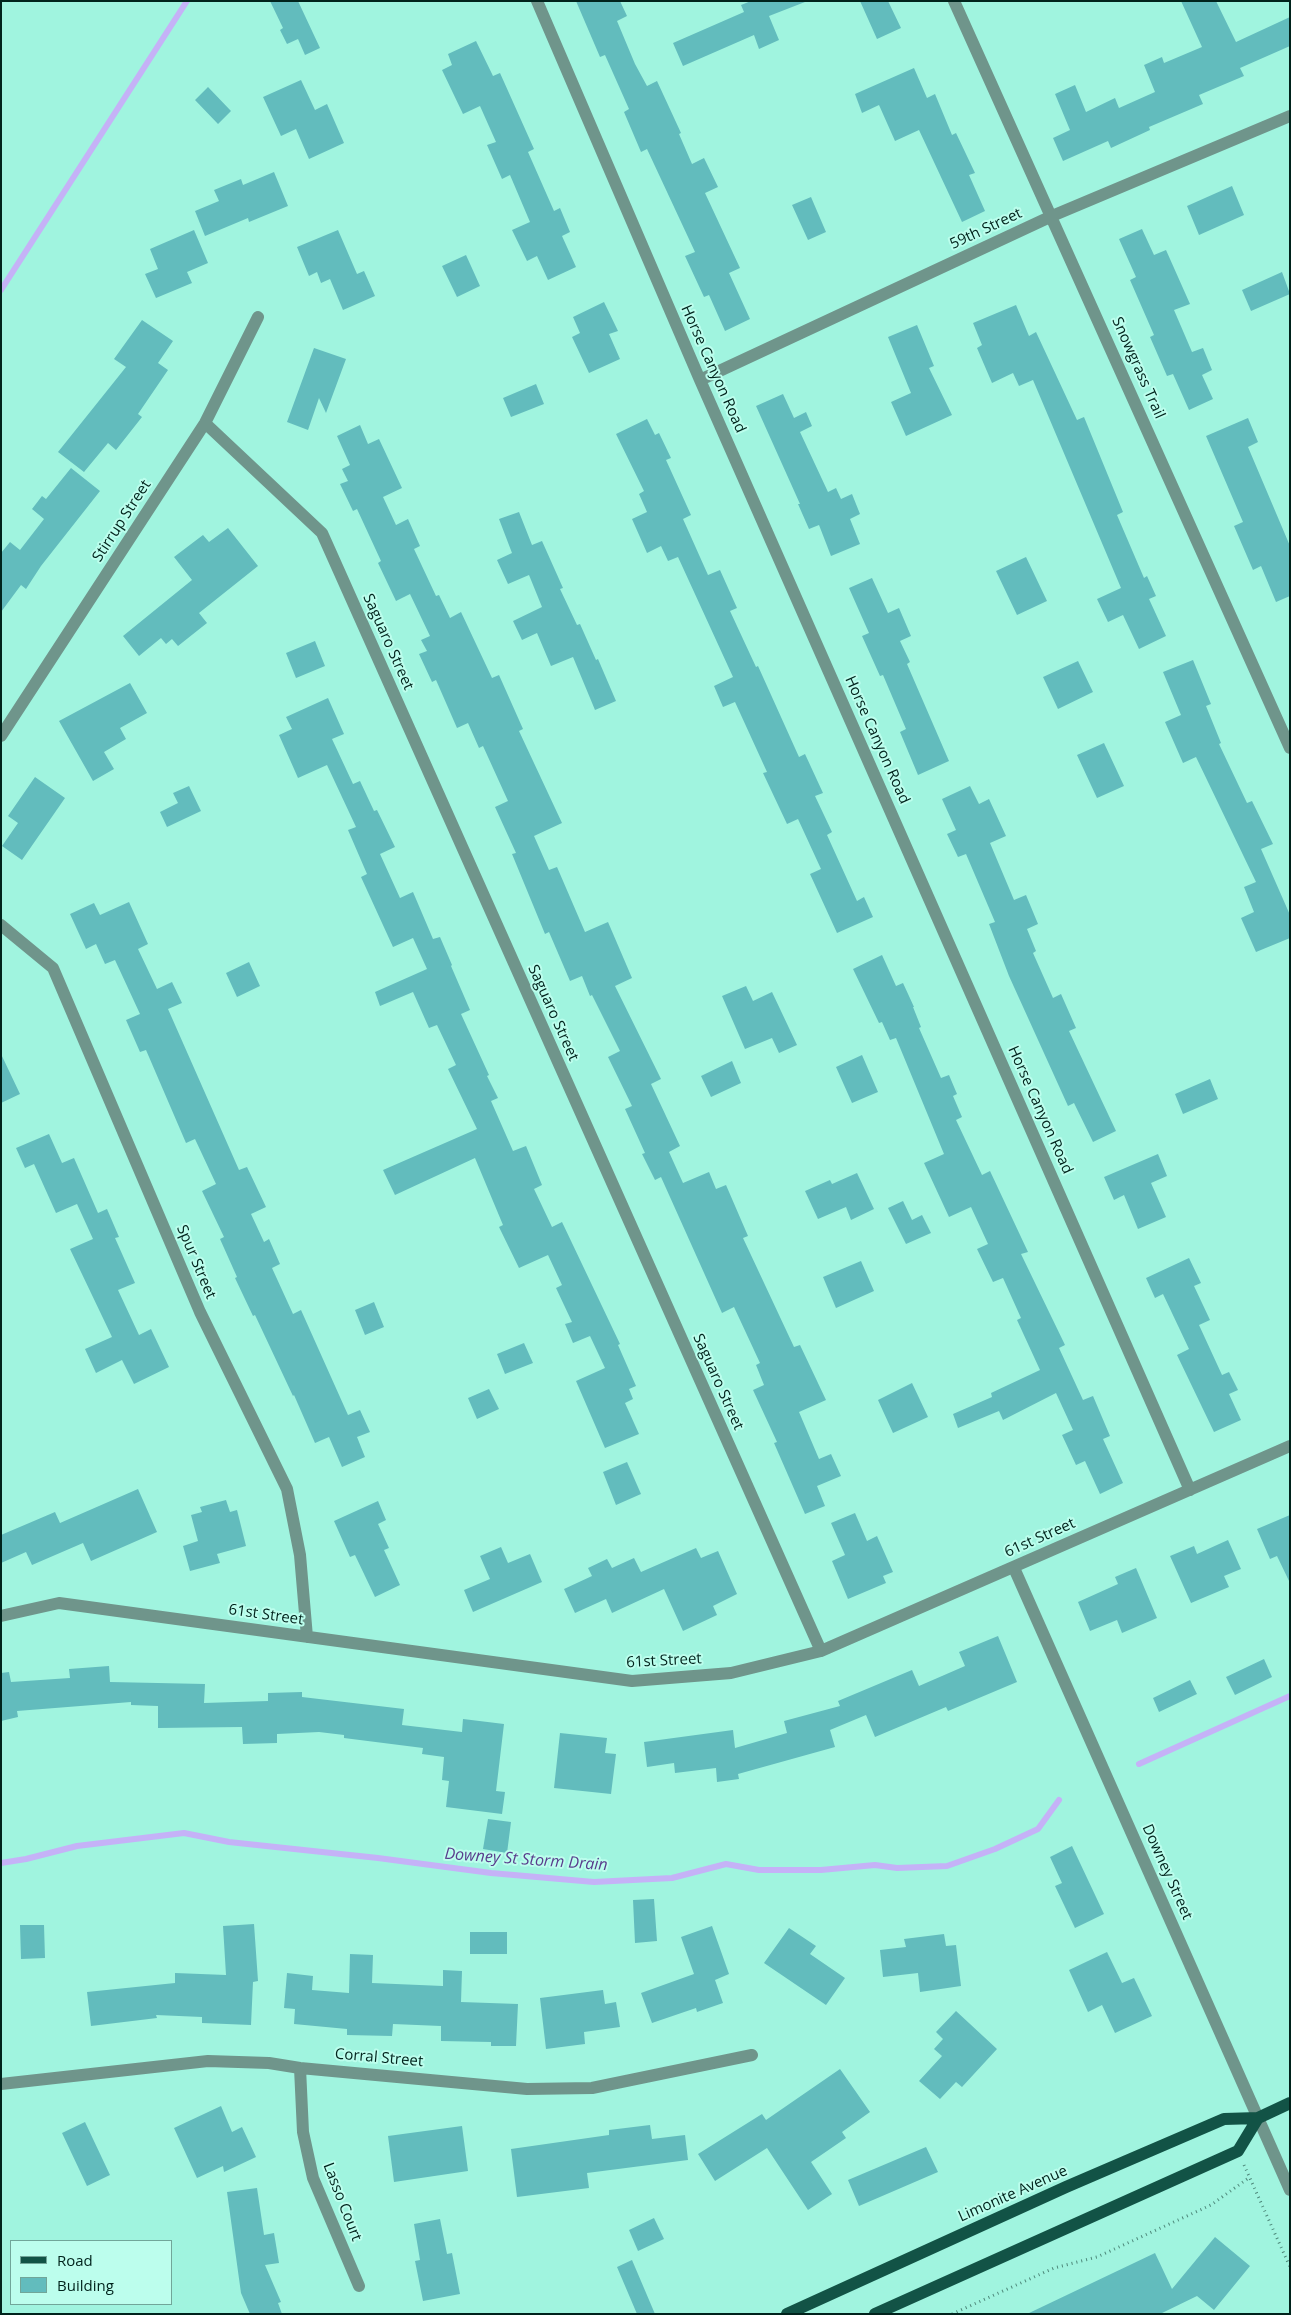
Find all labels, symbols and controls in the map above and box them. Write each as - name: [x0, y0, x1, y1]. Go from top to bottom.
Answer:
- street label: 59th Street: [947, 204, 1025, 254]
- street label: Horse Canyon Road: [677, 302, 749, 436]
- street label: Snowgrass Trail: [1108, 314, 1168, 422]
- street label: Stirrup Street: [89, 477, 155, 565]
- street label: Saguaro Street: [359, 591, 417, 693]
- street label: Horse Canyon Road: [841, 673, 913, 807]
- street label: Saguaro Street: [524, 962, 582, 1064]
- street label: Horse Canyon Road: [1004, 1043, 1076, 1177]
- street label: Spur Street: [172, 1222, 220, 1302]
- street label: Saguaro Street: [689, 1331, 747, 1433]
- street label: 61st Street: [1002, 1514, 1078, 1562]
- street label: 61st Street: [227, 1601, 305, 1629]
- street label: 61st Street: [626, 1650, 702, 1672]
- street label: Downey Street: [1138, 1822, 1196, 1922]
- water label: Downey St Storm Drain: [444, 1845, 608, 1875]
- street label: Corral Street: [334, 2045, 424, 2071]
- street label: Lasso Court: [319, 2160, 365, 2244]
- street label: Limonite Avenue: [956, 2162, 1070, 2226]
- legend: [10, 2240, 172, 2305]
- text: Road: [57, 2250, 93, 2270]
- text: Building: [57, 2275, 114, 2295]

